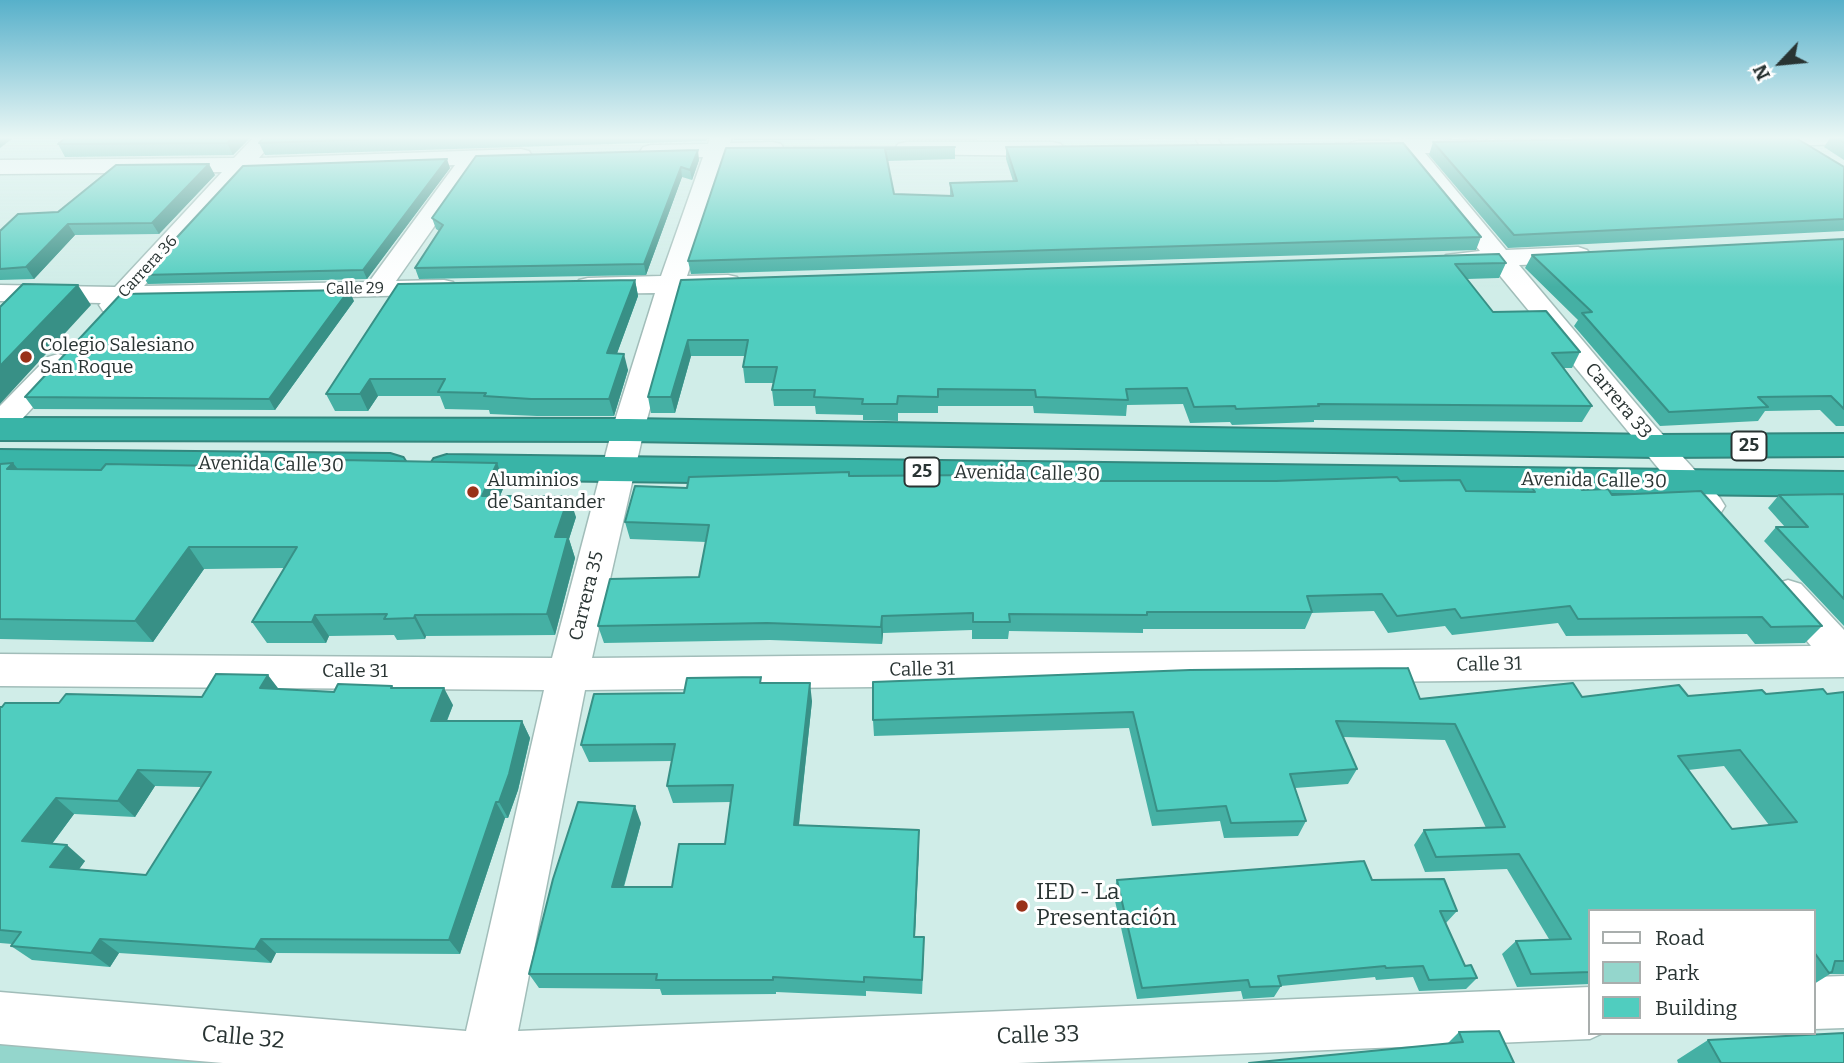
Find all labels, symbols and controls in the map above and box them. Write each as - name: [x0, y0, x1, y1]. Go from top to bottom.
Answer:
- north arrow: [1746, 28, 1816, 98]
- text: N: [1748, 61, 1775, 84]
- street label: Carrera 36: [114, 232, 182, 302]
- street label: Calle 29: [326, 279, 384, 299]
- place label: Colegio Salesiano San Roque: [40, 335, 194, 379]
- marker: Colegio Salesiano San Roque: [18, 349, 34, 365]
- street label: Carrera 33: [1580, 358, 1656, 444]
- road number: 25: [1732, 432, 1766, 461]
- street label: Avenida Calle 30: [198, 452, 344, 478]
- road number: 25: [904, 458, 940, 486]
- street label: Avenida Calle 30: [954, 461, 1100, 487]
- street label: Avenida Calle 30: [1521, 468, 1667, 494]
- place label: Aluminios de Santander: [487, 470, 605, 514]
- marker: Aluminios de Santander: [465, 484, 481, 500]
- street label: Carrera 35: [565, 549, 609, 643]
- street label: Calle 31: [1456, 653, 1522, 677]
- street label: Calle 31: [889, 658, 955, 682]
- street label: Calle 31: [322, 661, 388, 683]
- place label: IED - La Presentación: [1036, 879, 1177, 933]
- marker: IED - La Presentación: [1014, 898, 1030, 914]
- legend: [1588, 909, 1816, 1035]
- text: Road: [1655, 925, 1704, 951]
- text: Park: [1655, 960, 1699, 986]
- text: Building: [1655, 995, 1737, 1021]
- street label: Calle 32: [200, 1021, 286, 1055]
- street label: Calle 33: [996, 1021, 1080, 1051]

